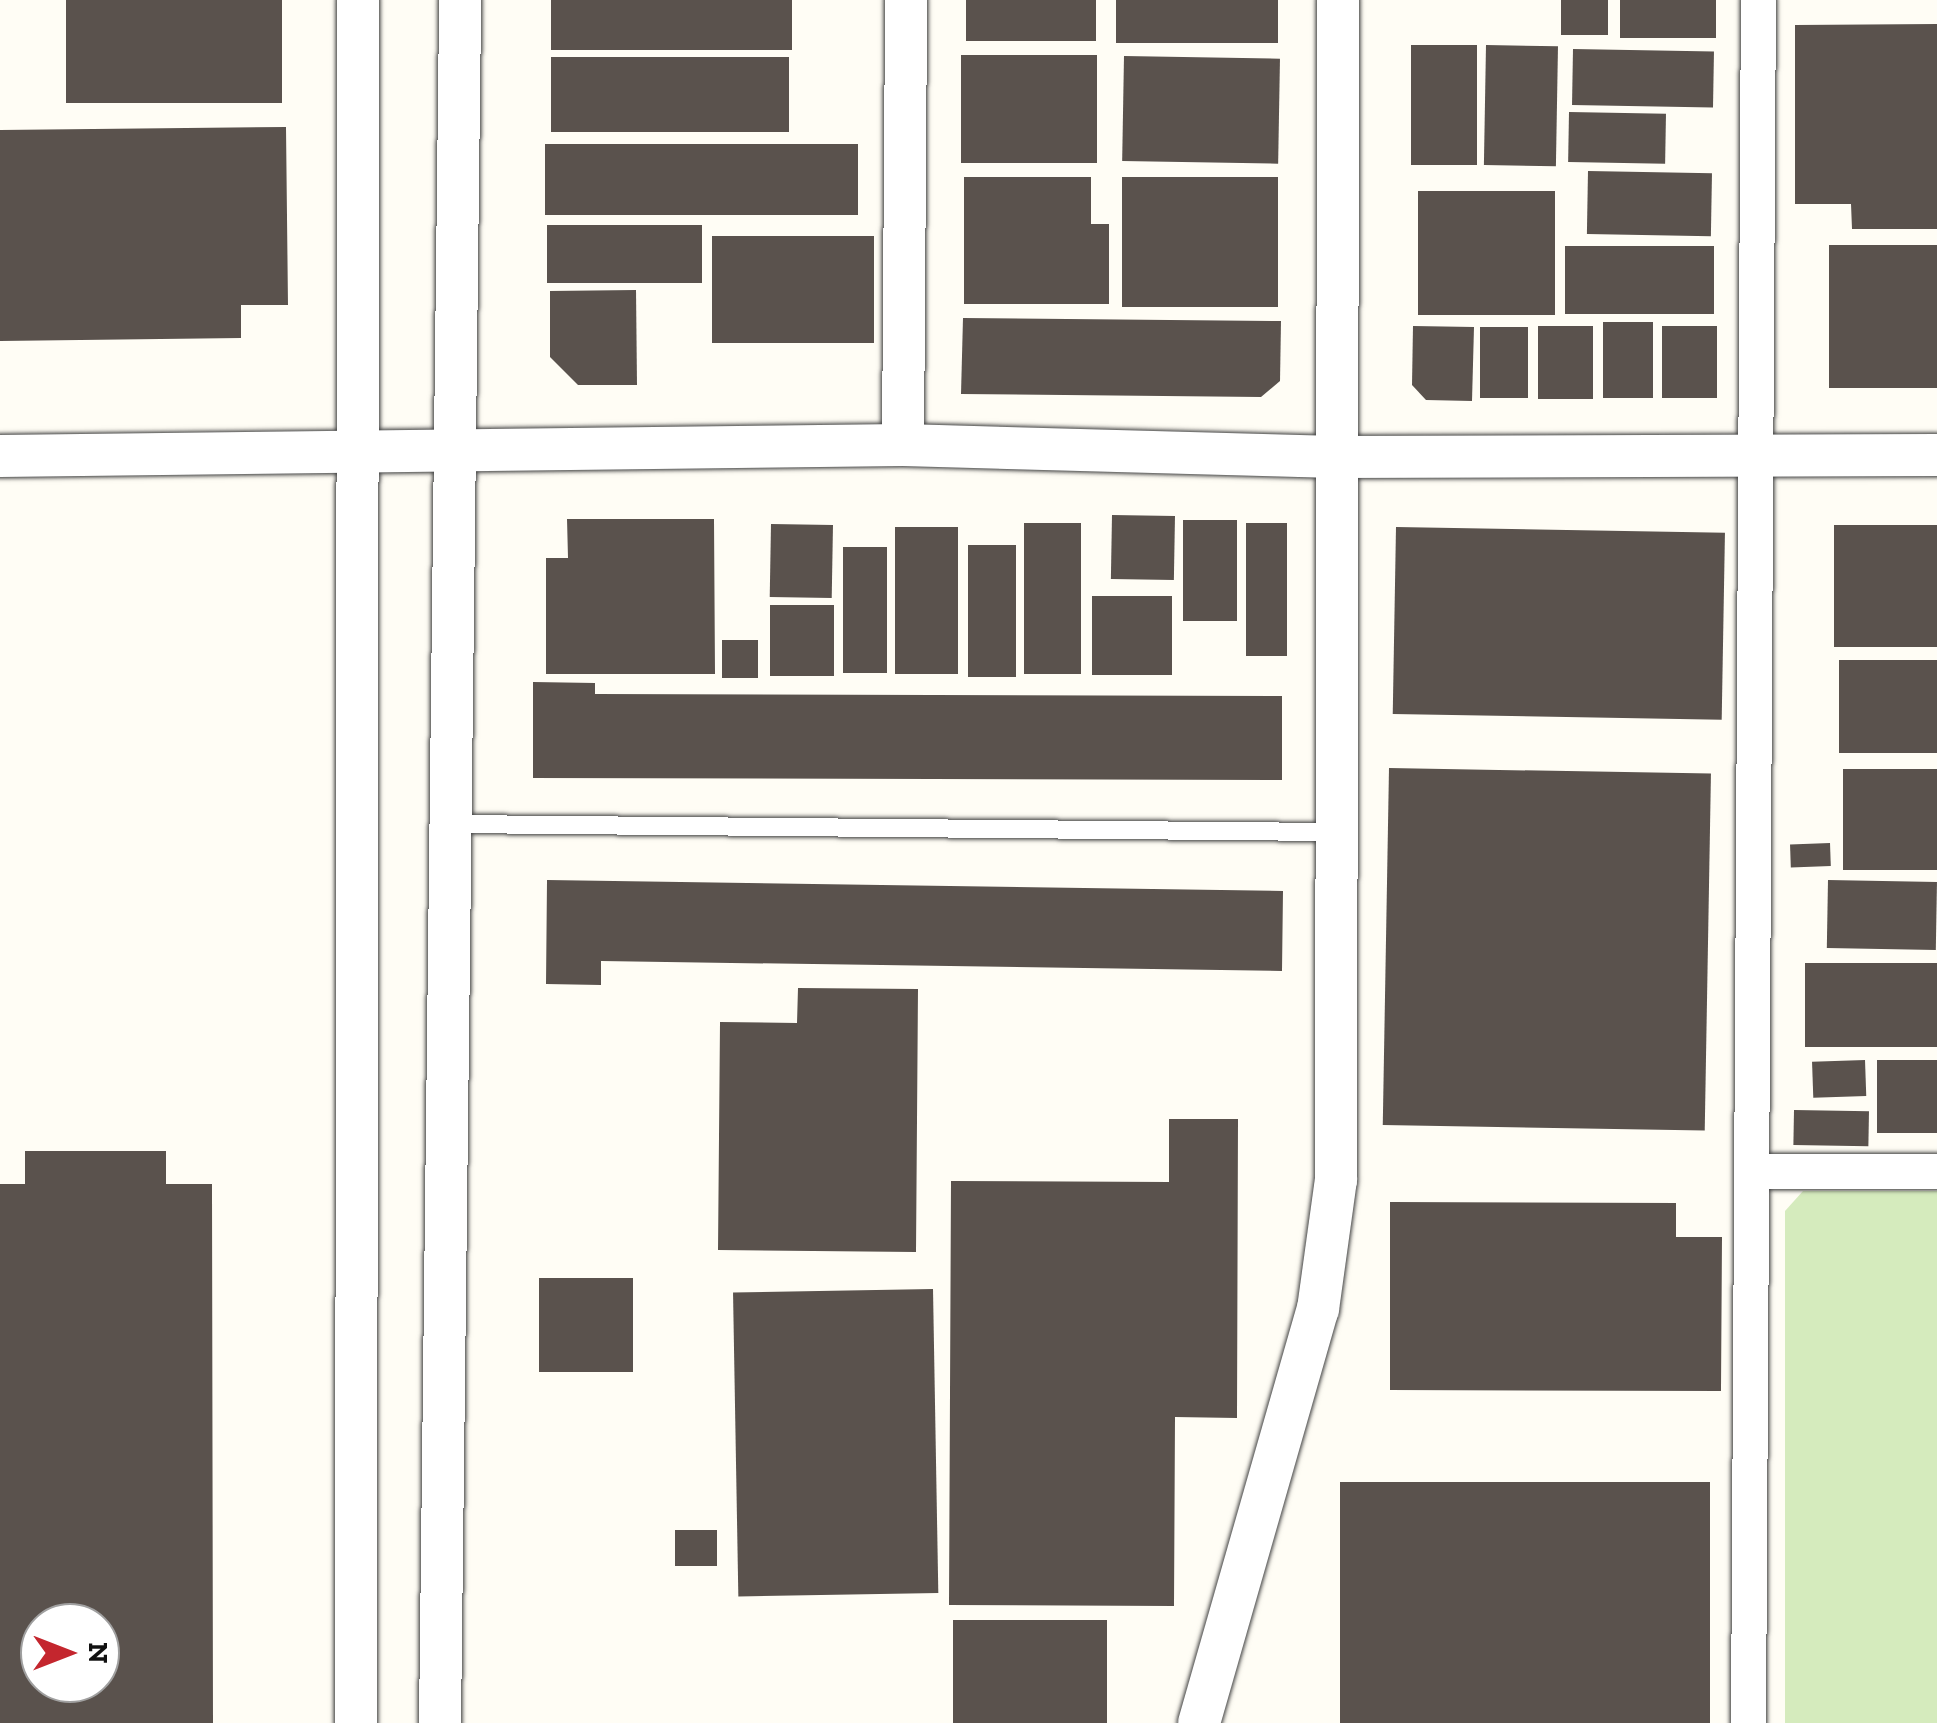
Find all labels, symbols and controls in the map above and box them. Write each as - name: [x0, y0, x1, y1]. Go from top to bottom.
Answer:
- north arrow: [20, 1603, 120, 1703]
- text: N: [82, 1642, 115, 1664]

